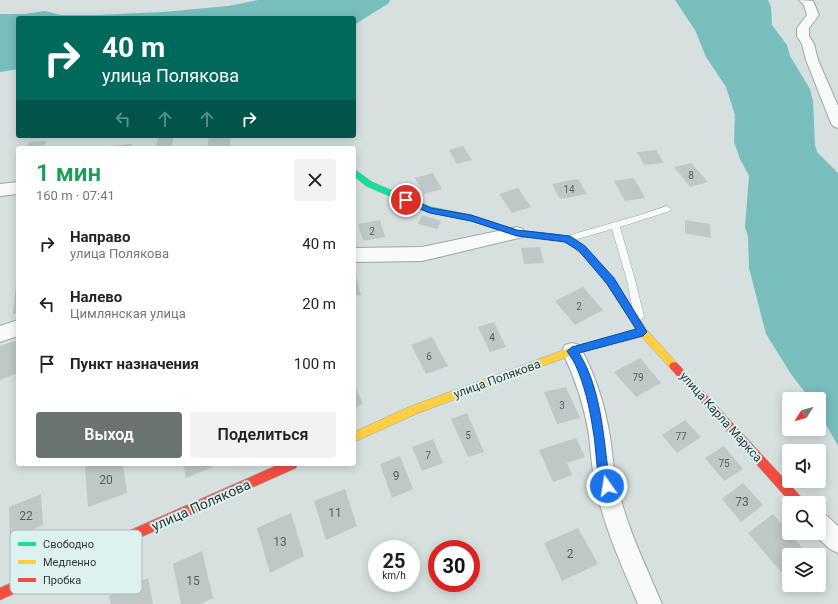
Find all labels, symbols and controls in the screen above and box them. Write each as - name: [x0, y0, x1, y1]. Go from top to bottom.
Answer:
- text: 40 m: [102, 31, 165, 64]
- icon: right: [36, 32, 88, 84]
- text: улица Полякова: [102, 65, 239, 86]
- icon: left: [112, 108, 134, 130]
- icon: ahead: [154, 108, 176, 130]
- icon: ahead: [196, 108, 218, 130]
- icon: right: [238, 108, 260, 130]
- text: 1 мин: [36, 159, 101, 187]
- button: close: [294, 159, 336, 201]
- house number: 8: [688, 170, 694, 181]
- pin: [389, 183, 423, 217]
- house number: 14: [563, 184, 575, 195]
- text: 160 m · 07:41: [36, 188, 115, 203]
- icon: arrive: [395, 189, 417, 211]
- house number: 2: [369, 226, 375, 237]
- text: Направо: [70, 228, 131, 246]
- icon: right: [36, 233, 58, 255]
- text: 40 m: [302, 235, 336, 253]
- text: улица Полякова: [70, 246, 169, 261]
- text: Налево: [70, 288, 122, 306]
- icon: left: [36, 293, 58, 315]
- text: 20 m: [302, 295, 336, 313]
- house number: 2: [576, 301, 582, 312]
- text: Цимлянская улица: [70, 306, 186, 321]
- house number: 4: [489, 332, 495, 343]
- house number: 6: [426, 351, 432, 362]
- icon: arrive: [36, 353, 58, 375]
- text: Пункт назначения: [70, 355, 199, 373]
- text: 100 m: [294, 355, 336, 373]
- street label: улица Полякова: [452, 357, 542, 401]
- street label: улица Карла Маркса: [677, 369, 765, 465]
- house number: 79: [632, 372, 644, 383]
- north arrow: [782, 392, 826, 436]
- map controls: [782, 392, 826, 592]
- house number: 3: [559, 400, 565, 411]
- button: Выход: [36, 412, 182, 458]
- button: Поделиться: [190, 412, 336, 458]
- house number: 5: [465, 430, 471, 441]
- house number: 77: [675, 431, 687, 442]
- button: sound: [782, 444, 826, 488]
- house number: 7: [425, 450, 431, 461]
- house number: 75: [718, 458, 730, 469]
- position arrow: [586, 465, 628, 507]
- house number: 9: [393, 469, 399, 483]
- house number: 20: [99, 473, 113, 487]
- street label: улица Полякова: [149, 476, 253, 534]
- house number: 73: [735, 495, 749, 509]
- button: search: [782, 496, 826, 540]
- house number: 11: [328, 506, 342, 520]
- house number: 22: [19, 509, 33, 523]
- legend: [10, 530, 142, 594]
- house number: 13: [273, 535, 287, 549]
- text: Свободно: [43, 538, 94, 551]
- speed limit sign: 30: [428, 540, 480, 592]
- house number: 2: [567, 547, 574, 561]
- button: layers: [782, 548, 826, 592]
- text: 25: [383, 549, 405, 573]
- text: Медленно: [43, 556, 96, 569]
- text: km/h: [382, 570, 406, 581]
- text: Пробка: [43, 574, 81, 587]
- house number: 15: [186, 574, 200, 588]

